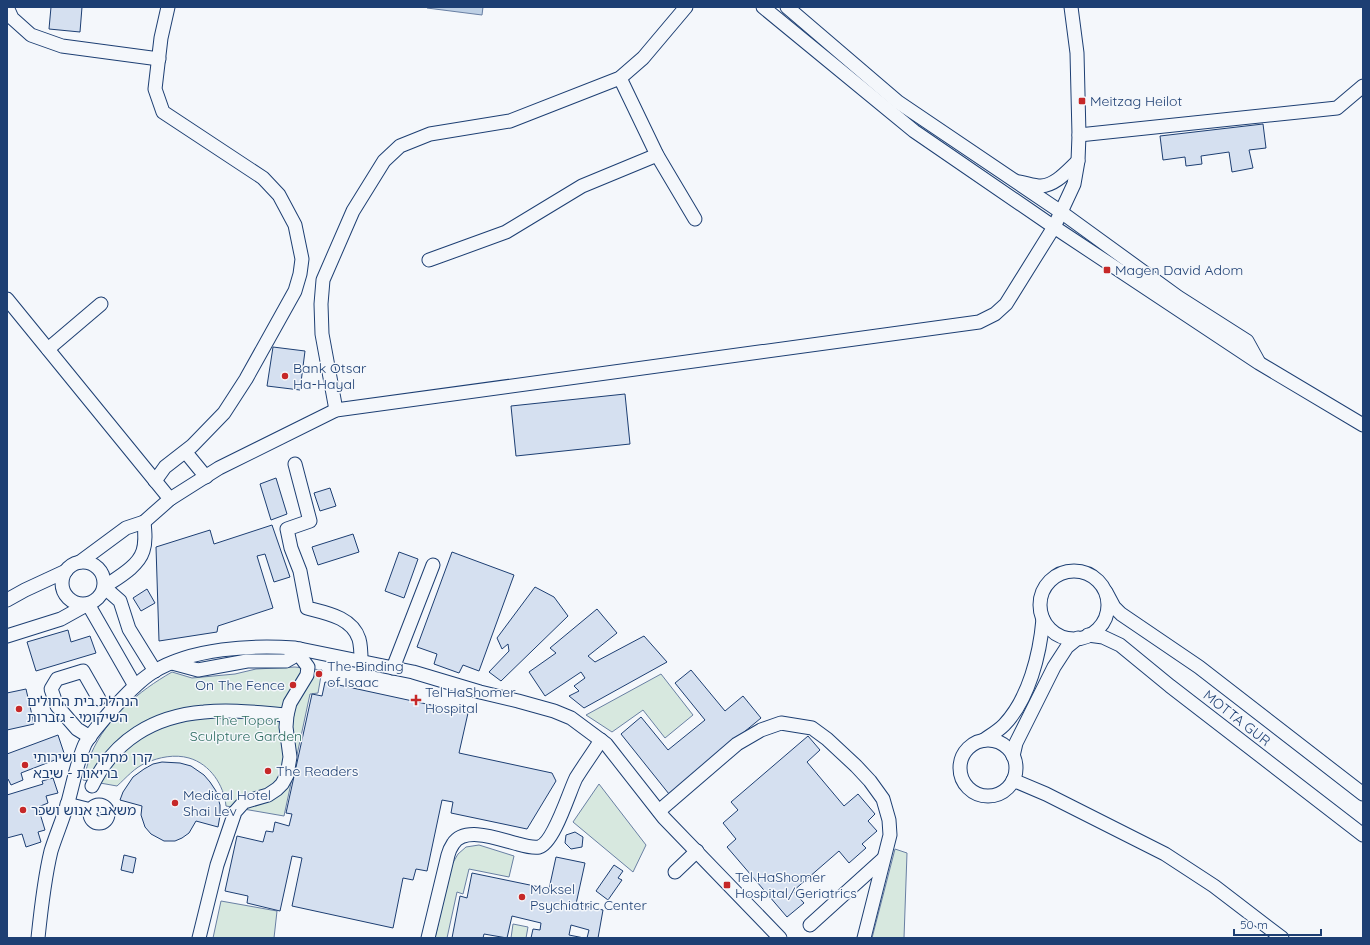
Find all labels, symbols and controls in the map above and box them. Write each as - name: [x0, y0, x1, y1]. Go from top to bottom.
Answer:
- place label: Meitzag Heilot: [1090, 92, 1182, 110]
- marker: Meitzag Heilot: [1077, 96, 1087, 106]
- place label: Magen David Adom: [1115, 261, 1243, 279]
- marker: Magen David Adom: [1102, 265, 1112, 275]
- place label: Bank Otsar Ha-Hayal: [293, 359, 367, 393]
- marker: Bank Otsar Ha-Hayal: [280, 371, 290, 381]
- place label: The Binding of Isaac: [327, 657, 404, 691]
- marker: The Binding of Isaac: [314, 669, 324, 679]
- place label: On The Fence: [195, 676, 285, 694]
- marker: On The Fence: [288, 680, 298, 690]
- place label: Tel HaShomer Hospital: [425, 683, 516, 717]
- street label: MOTTA GUR: [1200, 686, 1274, 750]
- place label: הנהלת בית החולים השיקומי - גזברות: [27, 692, 139, 726]
- marker: Tel HaShomer Hospital: [410, 694, 422, 706]
- marker: הנהלת בית החולים השיקומי - גזברות: [14, 704, 24, 714]
- park label: The Topor Sculpture Garden: [190, 711, 302, 745]
- place label: קרן מחקרים ושירותי בריאות - שיבא: [33, 748, 153, 782]
- marker: קרן מחקרים ושירותי בריאות - שיבא: [20, 760, 30, 770]
- place label: The Readers: [276, 762, 358, 780]
- marker: The Readers: [263, 766, 273, 776]
- place label: Medical Hotel Shai Lev: [183, 786, 271, 820]
- marker: Medical Hotel Shai Lev: [170, 798, 180, 808]
- place label: משאבי אנוש ושכר: [31, 801, 136, 819]
- marker: משאבי אנוש ושכר: [18, 805, 28, 815]
- place label: Tel HaShomer Hospital/Geriatrics: [735, 868, 857, 902]
- place label: Moksel Psychiatric Center: [530, 880, 647, 914]
- marker: Tel HaShomer Hospital/Geriatrics: [722, 880, 732, 890]
- marker: Moksel Psychiatric Center: [517, 892, 527, 902]
- scale bar: [1234, 911, 1321, 937]
- text: 50 m: [1240, 917, 1268, 932]

